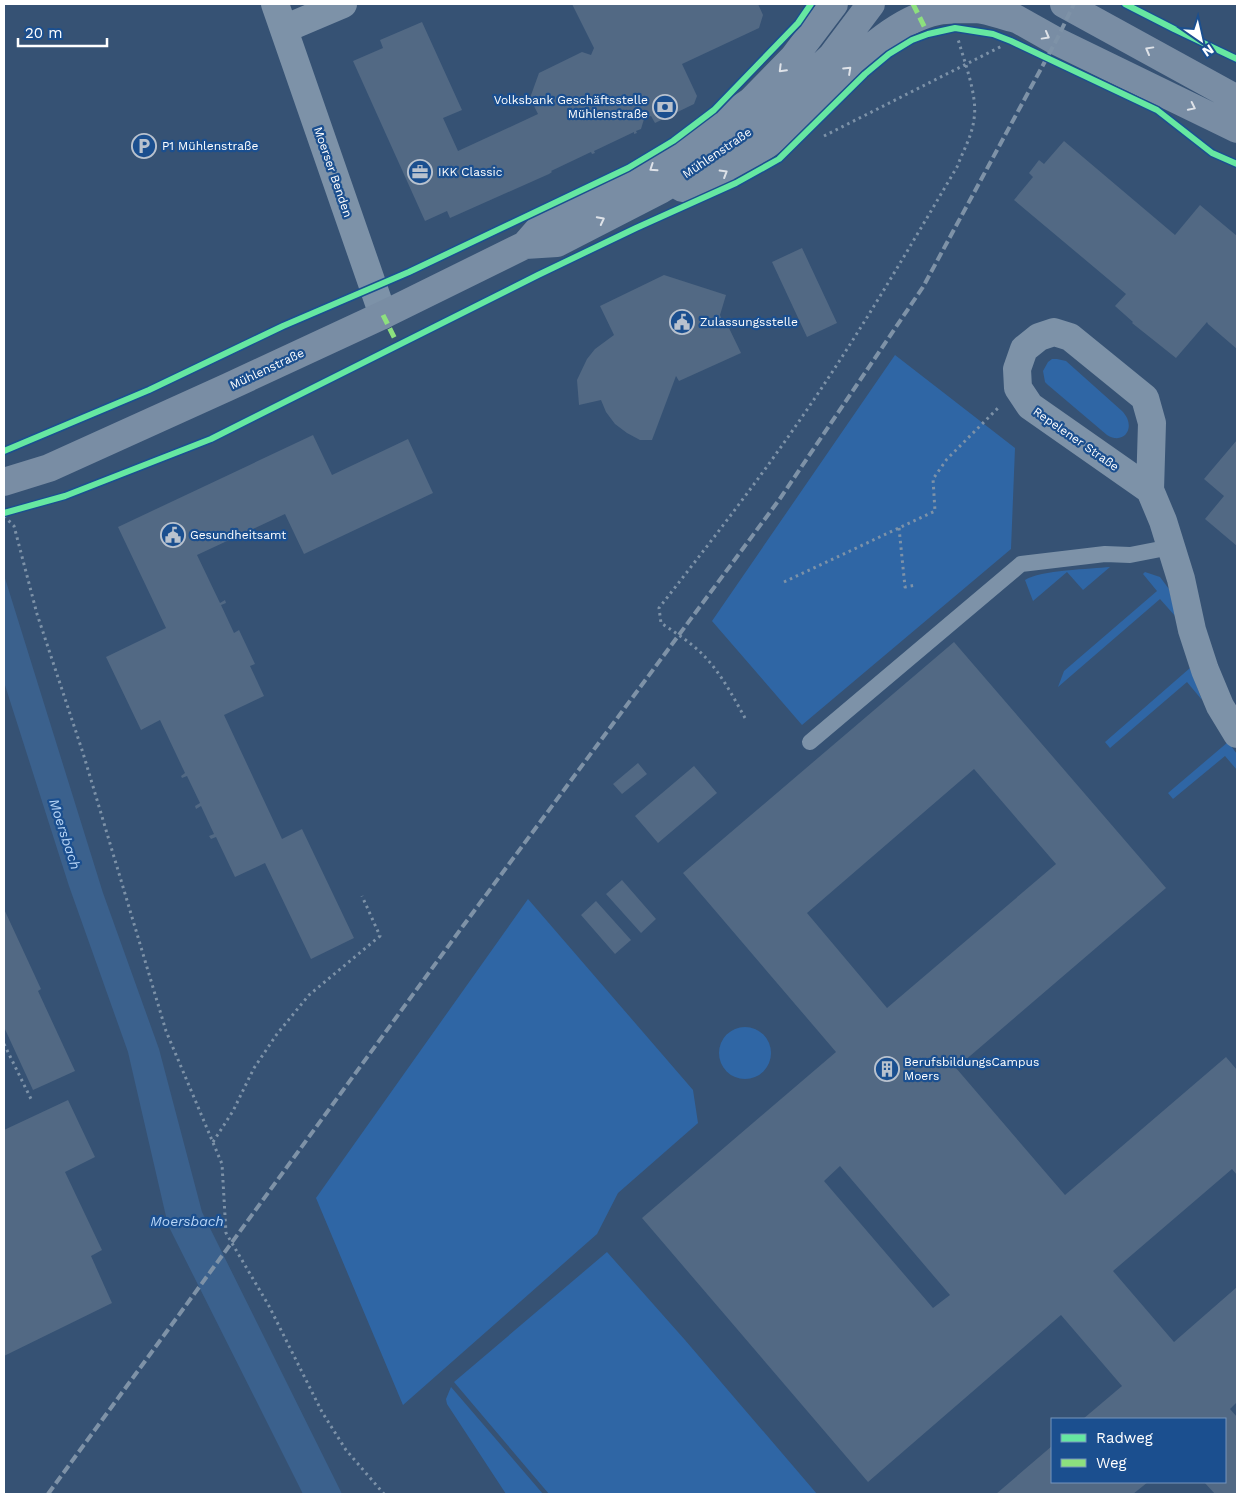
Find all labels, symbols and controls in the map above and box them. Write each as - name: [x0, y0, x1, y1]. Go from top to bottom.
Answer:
- scale bar: [18, 15, 106, 47]
- north arrow: [1176, 15, 1226, 65]
- text: 20 m: [25, 24, 63, 42]
- one-way arrow: [1041, 29, 1050, 39]
- text: N: [1199, 41, 1217, 60]
- one-way arrow: [1145, 46, 1154, 56]
- one-way arrow: [779, 63, 788, 72]
- one-way arrow: [842, 66, 851, 75]
- place label: Volksbank Geschäftsstelle Mühlenstraße: [494, 93, 648, 121]
- bank icon: Volksbank Geschäftsstelle Mühlenstraße: [652, 94, 678, 120]
- one-way arrow: [1187, 101, 1196, 111]
- street label: Moerser Benden: [311, 125, 355, 219]
- street label: Mühlenstraße: [680, 125, 754, 181]
- parking icon: P1 Mühlenstraße: [131, 133, 157, 159]
- place label: P1 Mühlenstraße: [162, 139, 258, 153]
- office icon: IKK Classic: [407, 159, 433, 185]
- one-way arrow: [650, 161, 659, 171]
- place label: IKK Classic: [438, 165, 503, 179]
- one-way arrow: [718, 170, 727, 180]
- one-way arrow: [595, 216, 604, 226]
- public building icon: Zulassungsstelle: [669, 309, 695, 335]
- place label: Zulassungsstelle: [700, 315, 798, 329]
- street label: Mühlenstraße: [228, 346, 306, 392]
- street label: Repelener Straße: [1030, 404, 1122, 474]
- public building icon: Gesundheitsamt: [160, 522, 186, 548]
- place label: Gesundheitsamt: [190, 528, 286, 542]
- water label: Moersbach: [46, 797, 84, 871]
- place label: BerufsbildungsCampus Moers: [904, 1055, 1039, 1083]
- building icon: BerufsbildungsCampus Moers: [874, 1056, 900, 1082]
- water label: Moersbach: [150, 1213, 224, 1229]
- legend: [1051, 1418, 1226, 1483]
- text: Radweg: [1096, 1429, 1153, 1447]
- text: Weg: [1096, 1454, 1127, 1472]

